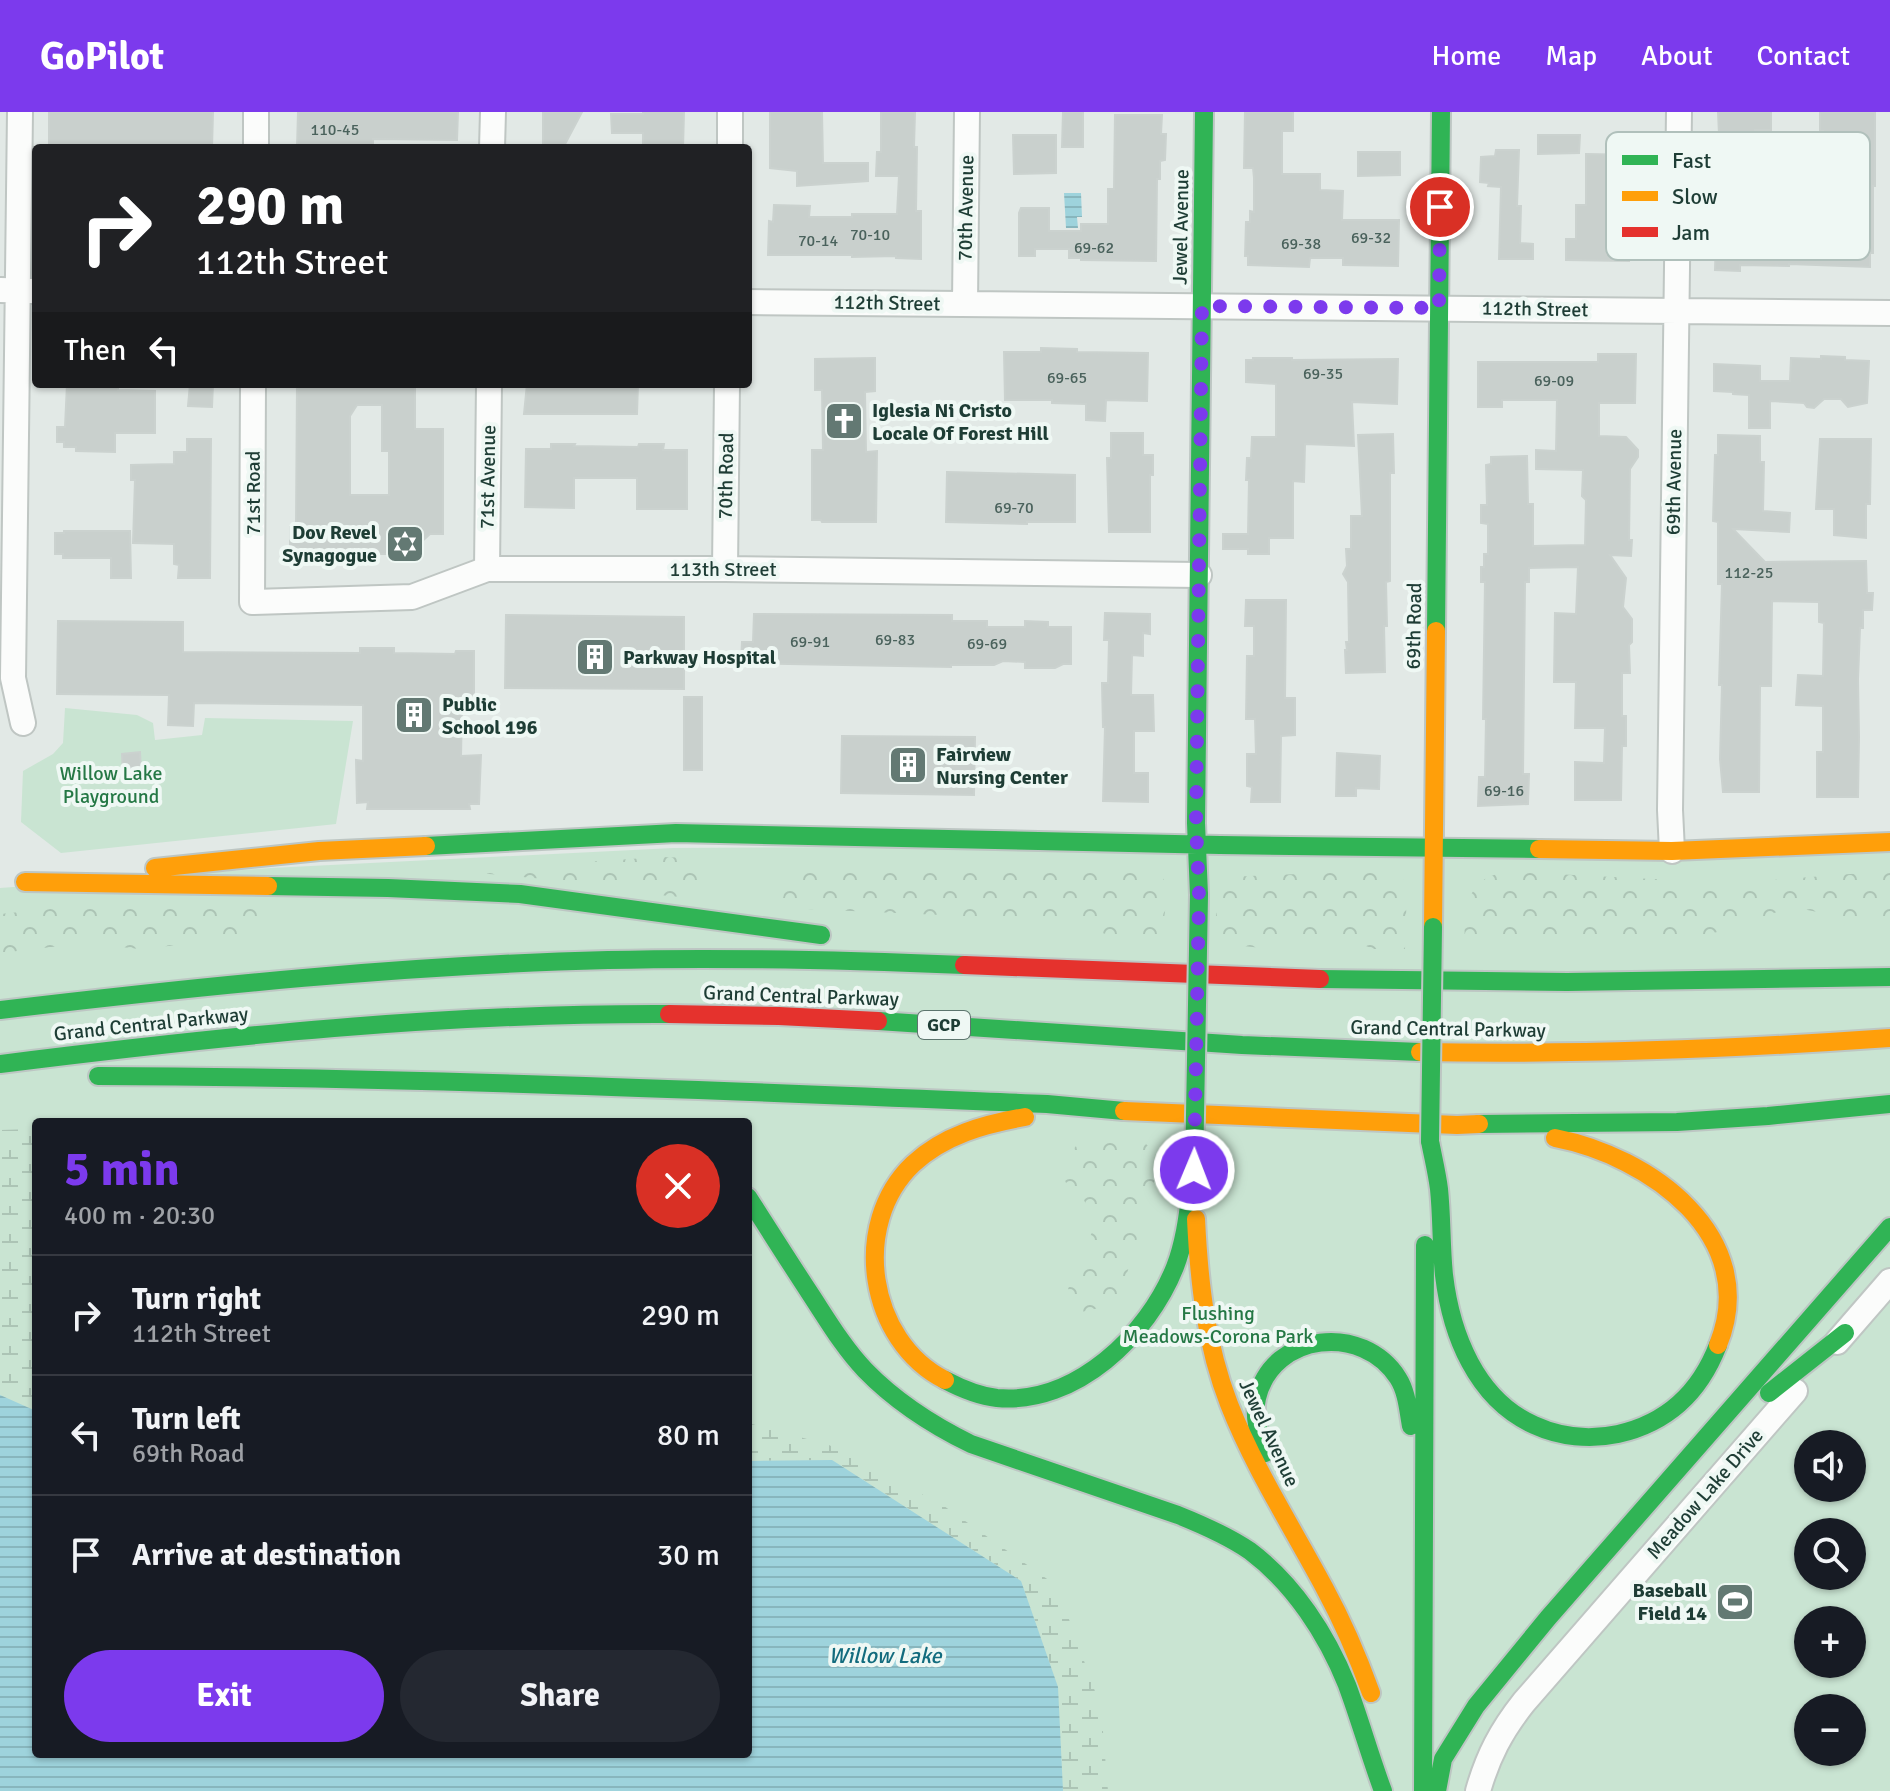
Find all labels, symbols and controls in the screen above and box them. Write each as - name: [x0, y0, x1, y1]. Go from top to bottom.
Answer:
- text: GoPilot: [40, 33, 164, 80]
- text: Home: [1432, 39, 1501, 73]
- text: Map: [1545, 39, 1597, 73]
- text: About: [1641, 39, 1713, 73]
- text: Contact: [1757, 39, 1850, 73]
- house number: 110-45: [311, 120, 359, 140]
- legend: [1606, 132, 1870, 260]
- text: Fast: [1672, 147, 1712, 174]
- street label: 70th Avenue: [953, 155, 979, 261]
- street label: Jewel Avenue: [1167, 169, 1195, 285]
- text: 290 m: [196, 171, 344, 240]
- pin: [1406, 173, 1474, 241]
- icon: right: [64, 176, 168, 280]
- text: Slow: [1672, 183, 1718, 210]
- icon: arrive: [1418, 185, 1462, 229]
- text: Jam: [1672, 219, 1710, 246]
- house number: 70-10: [850, 225, 890, 245]
- house number: 69-32: [1351, 228, 1391, 248]
- house number: 70-14: [798, 231, 838, 251]
- house number: 69-38: [1281, 234, 1321, 254]
- house number: 69-62: [1074, 238, 1114, 258]
- text: 112th Street: [196, 240, 388, 285]
- street label: 112th Street: [833, 290, 941, 316]
- street label: 112th Street: [1481, 296, 1589, 322]
- icon: left: [142, 328, 186, 372]
- text: Then: [64, 332, 126, 369]
- house number: 69-35: [1303, 364, 1343, 384]
- house number: 69-65: [1047, 368, 1087, 388]
- house number: 69-09: [1534, 371, 1574, 391]
- place label: Iglesia Ni Cristo Locale Of Forest Hill: [872, 398, 1049, 446]
- church icon: Iglesia Ni Cristo Locale Of Forest Hill: [823, 400, 865, 442]
- street label: 71st Avenue: [475, 425, 501, 529]
- street label: 69th Avenue: [1661, 429, 1687, 535]
- street label: 70th Road: [713, 432, 739, 520]
- street label: 71st Road: [241, 451, 266, 535]
- house number: 69-70: [994, 498, 1034, 518]
- place label: Dov Revel Synagogue: [282, 520, 377, 568]
- synagogue icon: Dov Revel Synagogue: [384, 523, 426, 565]
- street label: 113th Street: [670, 557, 776, 582]
- house number: 112-25: [1725, 563, 1773, 583]
- street label: 69th Road: [1401, 582, 1427, 670]
- house number: 69-83: [875, 630, 915, 650]
- house number: 69-91: [790, 632, 830, 652]
- house number: 69-69: [967, 634, 1007, 654]
- building icon: Parkway Hospital: [574, 636, 616, 678]
- place label: Parkway Hospital: [623, 645, 776, 670]
- place label: Public School 196: [442, 692, 538, 740]
- building icon: Public School 196: [393, 694, 435, 736]
- place label: Fairview Nursing Center: [936, 742, 1068, 790]
- building icon: Fairview Nursing Center: [887, 744, 929, 786]
- park label: Willow Lake Playground: [60, 761, 162, 809]
- house number: 69-16: [1484, 781, 1524, 801]
- street label: Grand Central Parkway: [703, 980, 900, 1012]
- street label: Grand Central Parkway: [52, 1001, 250, 1047]
- road number: GCP: [918, 1011, 970, 1039]
- street label: Grand Central Parkway: [1350, 1015, 1547, 1043]
- position arrow: [1152, 1128, 1236, 1212]
- text: 5 min: [64, 1140, 180, 1199]
- button: close: [636, 1144, 720, 1228]
- text: 400 m · 20:30: [64, 1200, 215, 1232]
- text: Turn right: [132, 1281, 261, 1318]
- icon: right: [64, 1293, 108, 1337]
- text: 290 m: [641, 1297, 720, 1334]
- park label: Flushing Meadows-Corona Park: [1123, 1301, 1313, 1349]
- text: 112th Street: [132, 1318, 271, 1350]
- street label: Jewel Avenue: [1233, 1375, 1305, 1491]
- text: Turn left: [132, 1401, 241, 1438]
- icon: left: [64, 1413, 108, 1457]
- text: 80 m: [657, 1417, 720, 1454]
- street label: Meadow Lake Drive: [1641, 1424, 1769, 1564]
- map controls: [1794, 1430, 1866, 1766]
- button: sound: [1794, 1430, 1866, 1502]
- text: 69th Road: [132, 1438, 245, 1470]
- button: search: [1794, 1518, 1866, 1590]
- icon: arrive: [64, 1533, 108, 1577]
- text: Arrive at destination: [132, 1537, 401, 1574]
- text: 30 m: [657, 1537, 720, 1574]
- place label: Baseball Field 14: [1632, 1578, 1707, 1626]
- sports icon: Baseball Field 14: [1714, 1581, 1756, 1623]
- button: +: [1794, 1606, 1866, 1678]
- water label: Willow Lake: [828, 1642, 943, 1669]
- button: Exit: [64, 1650, 384, 1742]
- button: Share: [400, 1650, 720, 1742]
- button: −: [1794, 1694, 1866, 1766]

